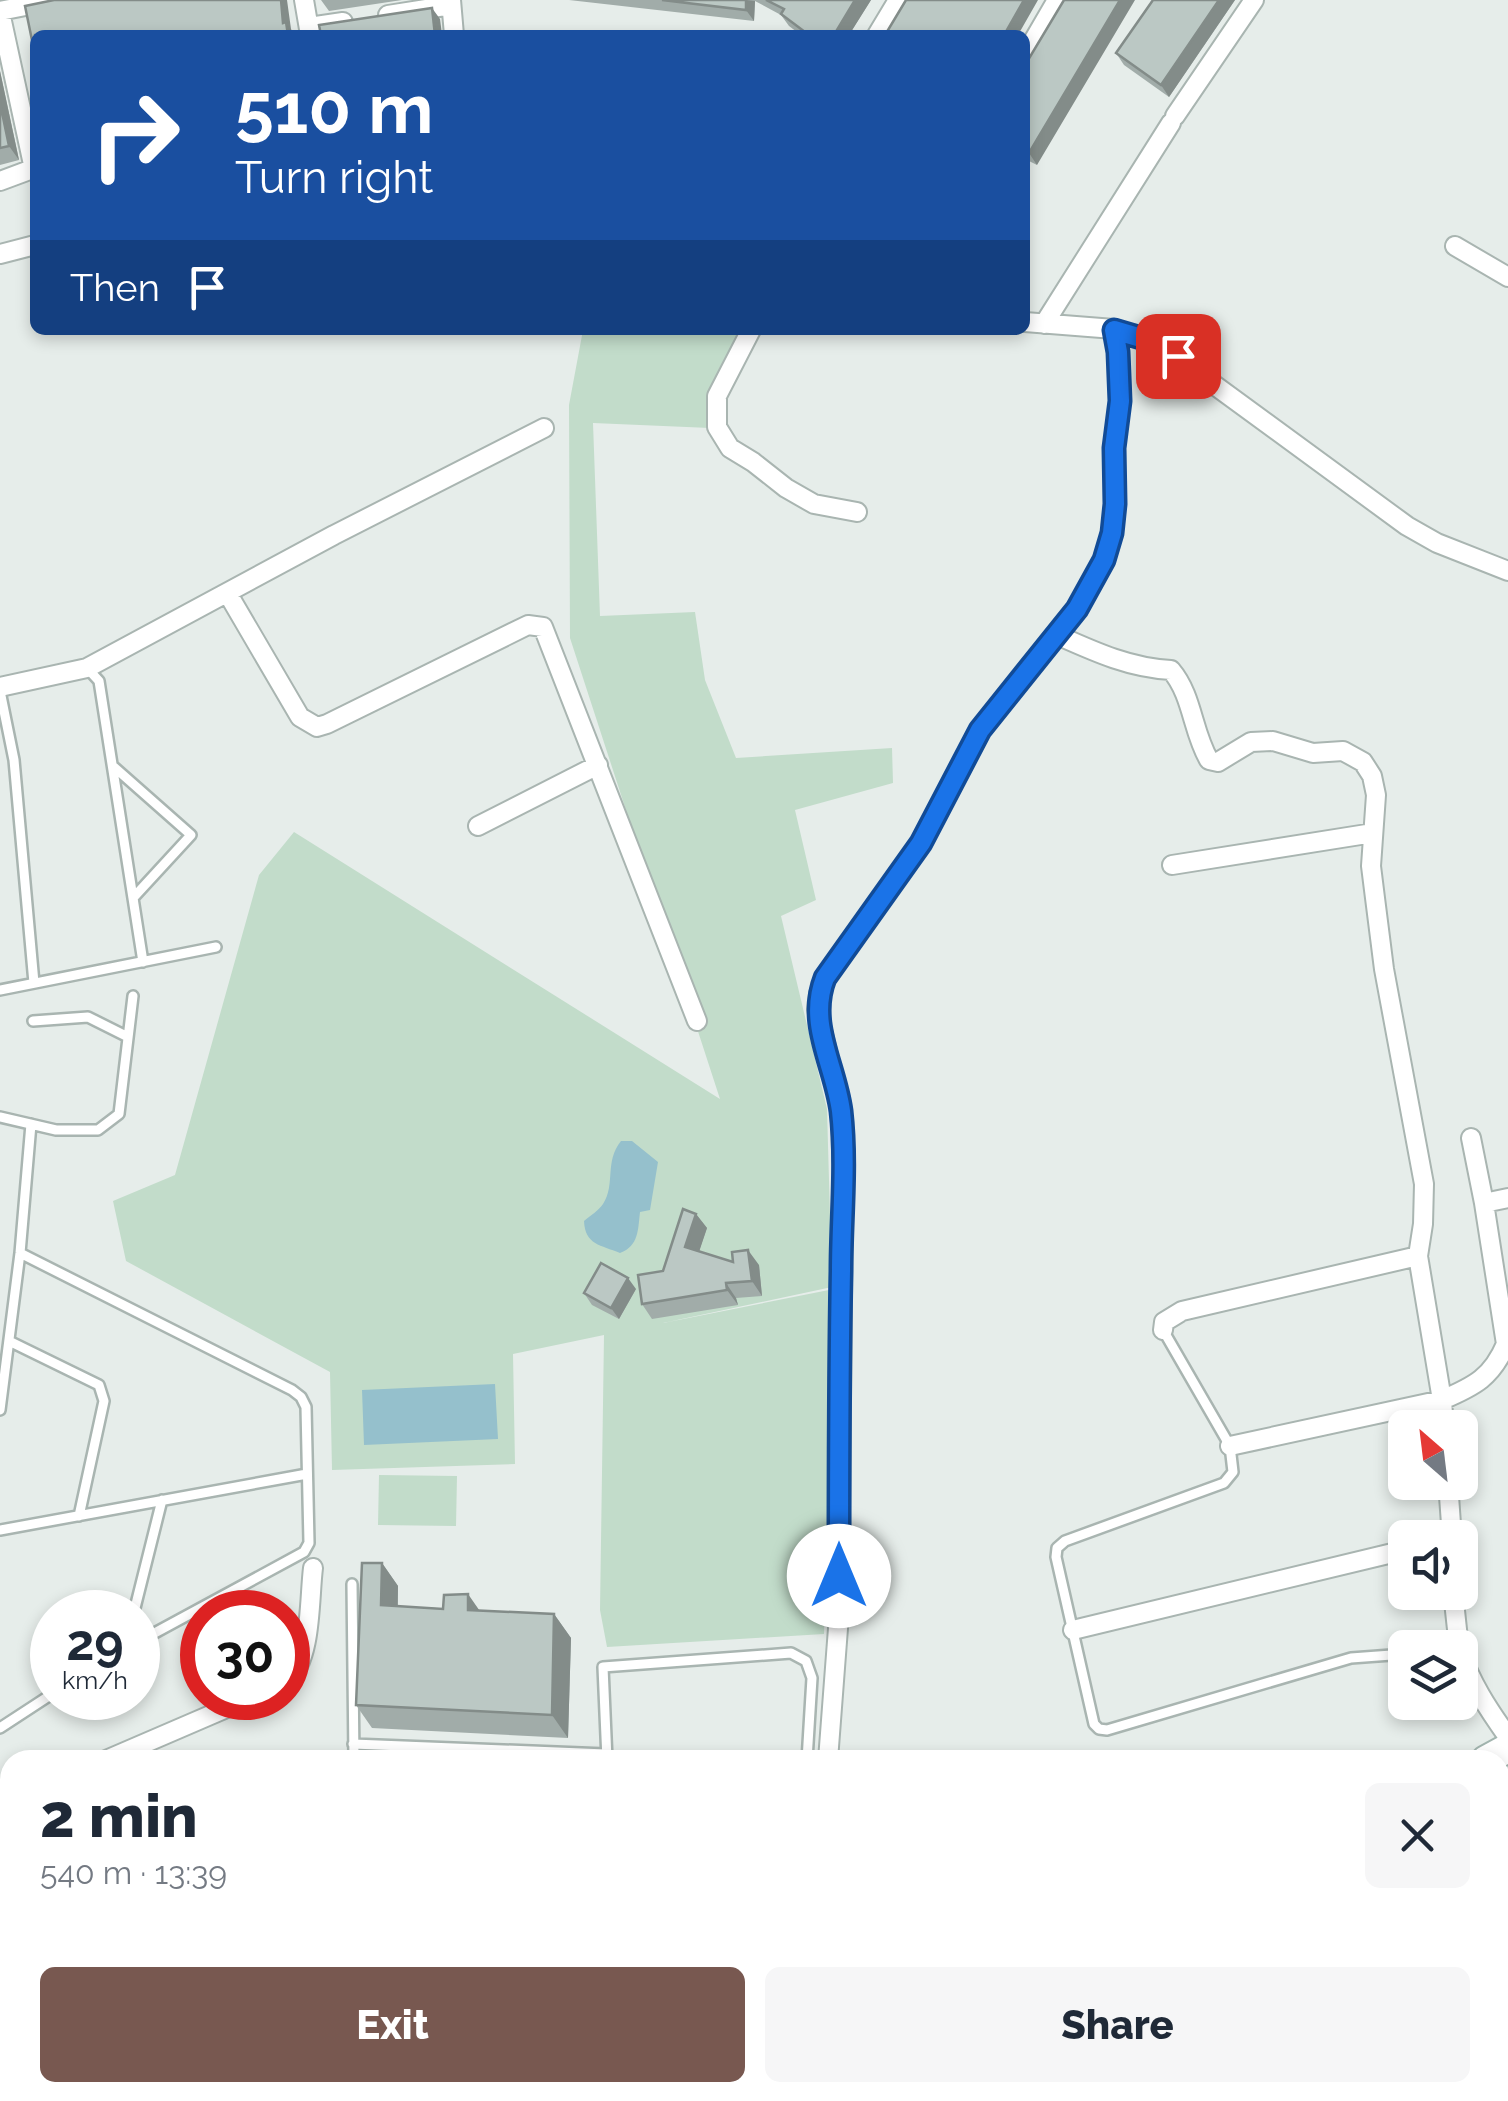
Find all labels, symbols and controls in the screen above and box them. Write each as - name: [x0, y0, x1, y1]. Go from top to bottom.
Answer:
- text: 510 m: [235, 67, 433, 149]
- icon: right: [70, 70, 200, 200]
- text: Turn right: [235, 151, 433, 204]
- icon: arrive: [180, 260, 235, 315]
- text: Then: [70, 265, 160, 310]
- pin: [1136, 314, 1221, 399]
- icon: arrive: [1151, 329, 1206, 384]
- north arrow: [1388, 1410, 1478, 1500]
- map controls: [1388, 1410, 1478, 1720]
- button: sound: [1388, 1520, 1478, 1610]
- position arrow: [787, 1524, 891, 1628]
- speed limit sign: 30: [180, 1590, 310, 1720]
- text: 29: [66, 1613, 124, 1672]
- button: layers: [1388, 1630, 1478, 1720]
- text: km/h: [62, 1665, 128, 1695]
- text: 2 min: [40, 1781, 198, 1851]
- button: close: [1365, 1783, 1470, 1888]
- text: 540 m · 13:39: [40, 1854, 227, 1891]
- button: Exit: [40, 1967, 745, 2082]
- button: Share: [765, 1967, 1470, 2082]

